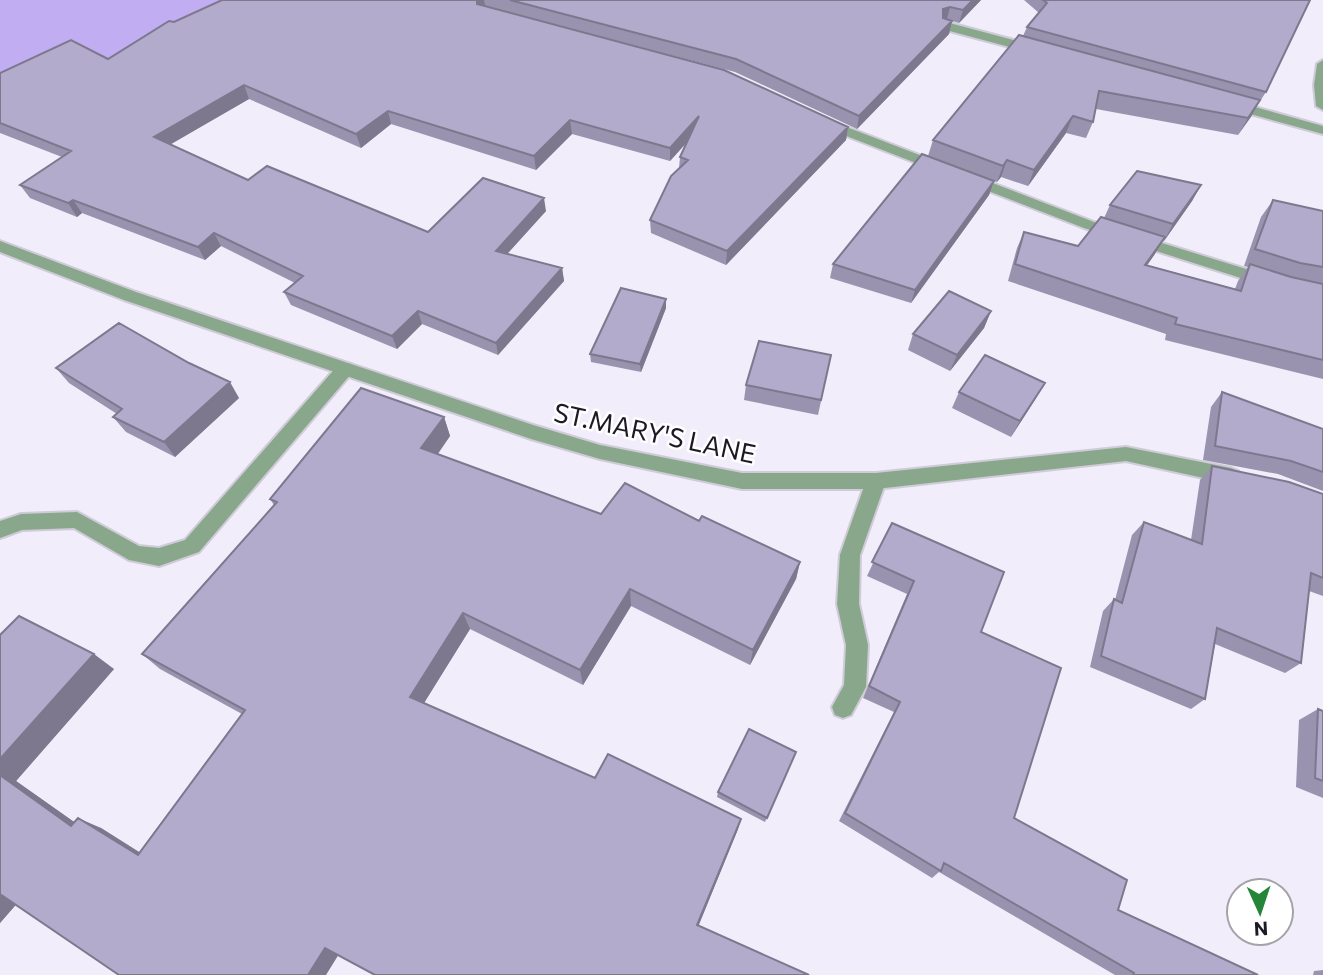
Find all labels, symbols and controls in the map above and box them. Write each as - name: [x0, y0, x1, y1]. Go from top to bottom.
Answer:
- street label: ST.MARY'S LANE: [551, 395, 759, 469]
- north arrow: [1225, 877, 1295, 947]
- text: N: [1253, 918, 1269, 941]

